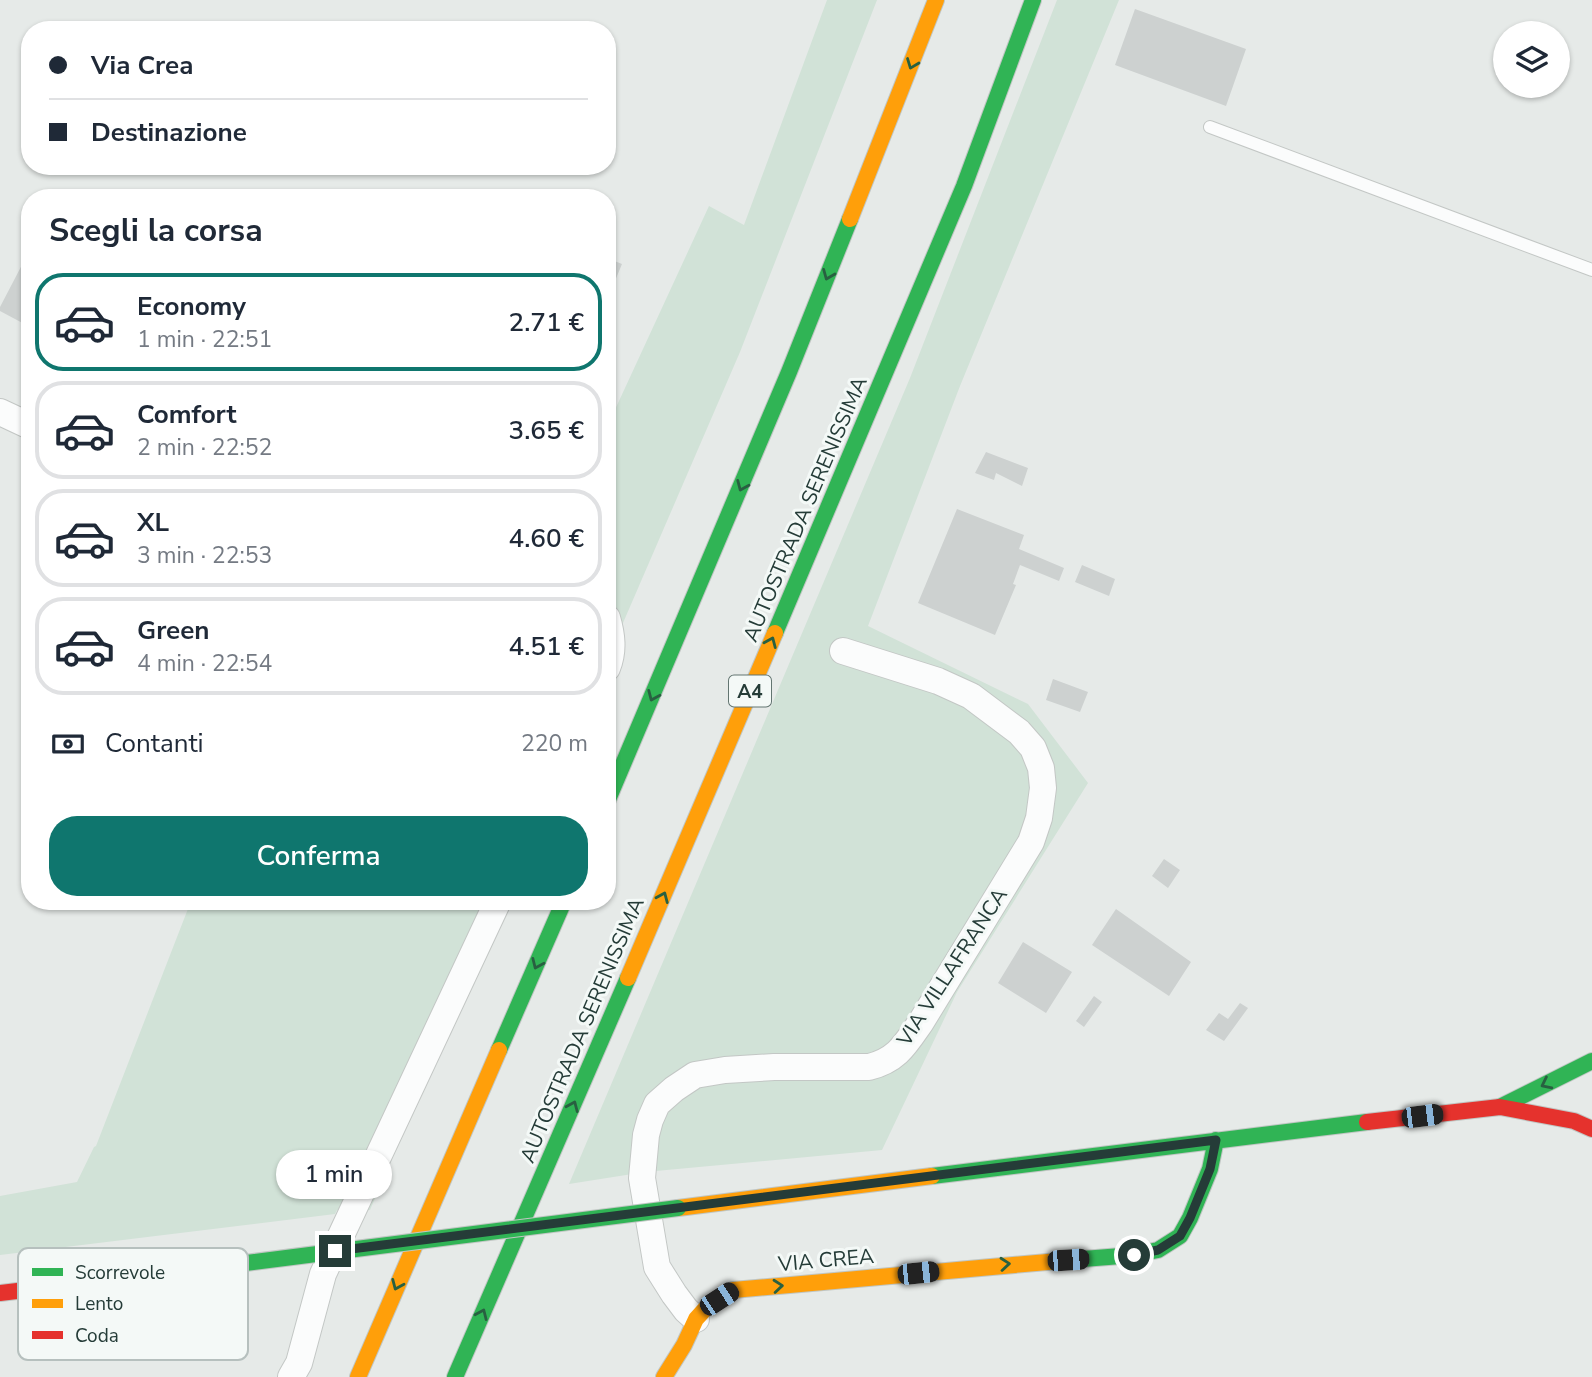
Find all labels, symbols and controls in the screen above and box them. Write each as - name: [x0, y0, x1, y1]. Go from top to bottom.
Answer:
- map controls: [1493, 21, 1570, 98]
- button: layers: [1493, 21, 1570, 98]
- text: Via Crea: [91, 48, 193, 83]
- one-way arrow: [906, 57, 920, 69]
- text: Destinazione: [91, 115, 247, 150]
- text: Scegli la corsa: [49, 209, 263, 252]
- one-way arrow: [822, 269, 836, 281]
- text: Economy: [137, 289, 246, 324]
- icon: car: [53, 291, 116, 354]
- text: 2.71 €: [509, 305, 584, 340]
- text: 1 min · 22:51: [137, 324, 272, 355]
- street label: AUTOSTRADA SERENISSIMA: [736, 372, 874, 646]
- text: Comfort: [137, 397, 237, 432]
- icon: car: [53, 399, 116, 462]
- text: 3.65 €: [509, 413, 584, 448]
- text: 2 min · 22:52: [137, 432, 272, 463]
- one-way arrow: [736, 479, 750, 491]
- text: XL: [137, 505, 169, 540]
- icon: car: [53, 507, 116, 570]
- text: 4.60 €: [509, 521, 584, 556]
- text: 3 min · 22:53: [137, 540, 272, 571]
- text: Green: [137, 613, 210, 648]
- icon: car: [53, 615, 116, 678]
- text: 4.51 €: [509, 629, 584, 664]
- one-way arrow: [763, 637, 777, 650]
- text: 4 min · 22:54: [137, 648, 272, 679]
- road number: A4: [729, 676, 771, 706]
- one-way arrow: [648, 689, 662, 701]
- icon: cash: [49, 725, 87, 763]
- text: Contanti: [105, 726, 204, 761]
- text: 220 m: [521, 728, 588, 759]
- button: Conferma: [49, 816, 588, 896]
- street label: VIA VILLAFRANCA: [890, 882, 1014, 1052]
- one-way arrow: [655, 892, 669, 904]
- street label: AUTOSTRADA SERENISSIMA: [513, 893, 651, 1167]
- one-way arrow: [531, 957, 545, 969]
- one-way arrow: [1541, 1076, 1553, 1090]
- one-way arrow: [565, 1101, 579, 1113]
- car: [1400, 1103, 1445, 1129]
- callout: 1 min: [277, 1150, 393, 1198]
- text: 1 min: [305, 1159, 363, 1190]
- route end: [319, 1235, 351, 1267]
- route start: [1118, 1239, 1150, 1271]
- street label: VIA CREA: [776, 1242, 875, 1278]
- legend: [18, 1248, 248, 1360]
- car: [1047, 1248, 1090, 1272]
- one-way arrow: [999, 1257, 1010, 1272]
- text: Scorrevole: [75, 1260, 165, 1286]
- car: [897, 1260, 940, 1286]
- one-way arrow: [392, 1278, 406, 1290]
- car: [696, 1279, 743, 1319]
- one-way arrow: [773, 1279, 784, 1294]
- text: Lento: [75, 1291, 123, 1317]
- one-way arrow: [474, 1309, 488, 1322]
- text: Coda: [75, 1323, 119, 1349]

